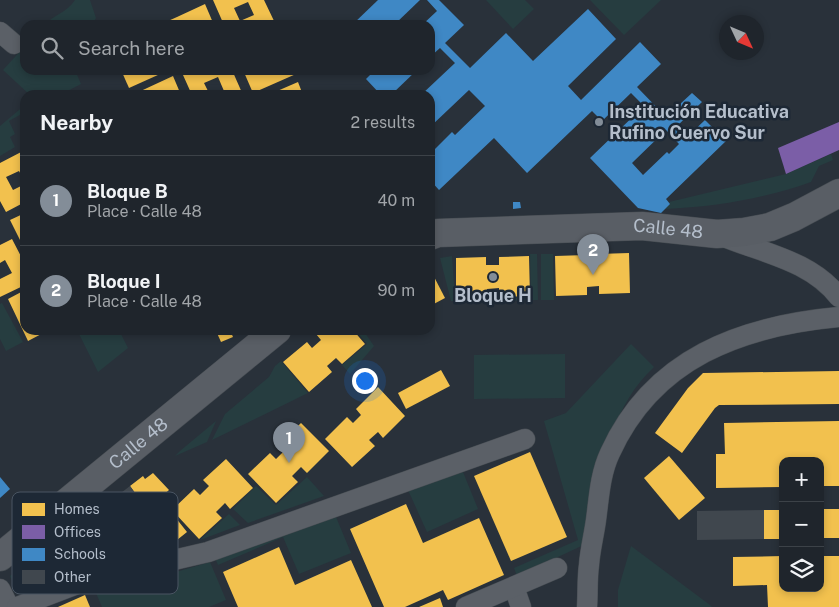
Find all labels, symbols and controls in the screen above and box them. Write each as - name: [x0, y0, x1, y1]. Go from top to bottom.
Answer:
- north arrow: [719, 15, 764, 60]
- search box: [20, 20, 435, 75]
- icon: search: [38, 34, 66, 62]
- text: Search here: [78, 37, 185, 59]
- place label: Institución Educativa Rufino Cuervo Sur: [609, 101, 789, 143]
- text: Nearby: [40, 110, 113, 135]
- text: 2 results: [350, 113, 415, 132]
- marker: Institución Educativa Rufino Cuervo Sur: [593, 116, 605, 128]
- text: Bloque B: [87, 180, 168, 202]
- text: 1: [53, 191, 59, 210]
- text: 40 m: [377, 191, 415, 210]
- text: Place · Calle 48: [87, 202, 202, 221]
- street label: Calle 48: [633, 215, 704, 242]
- pin: 2: [577, 234, 609, 275]
- text: Bloque I: [87, 270, 160, 292]
- marker: Bloque H: [487, 271, 499, 283]
- text: 2: [51, 281, 61, 300]
- text: 90 m: [378, 281, 415, 300]
- place label: Bloque H: [454, 285, 532, 306]
- text: Place · Calle 48: [87, 292, 202, 311]
- your location: [352, 368, 378, 394]
- street label: Calle 48: [104, 413, 172, 473]
- pin: 1: [273, 422, 305, 463]
- map controls: [779, 457, 824, 592]
- button: +: [779, 457, 824, 502]
- legend: [12, 492, 178, 594]
- text: Homes: [54, 501, 100, 517]
- button: −: [779, 502, 824, 547]
- text: Offices: [54, 524, 101, 540]
- text: Schools: [54, 546, 106, 562]
- button: layers: [779, 547, 824, 592]
- text: Other: [54, 569, 91, 585]

